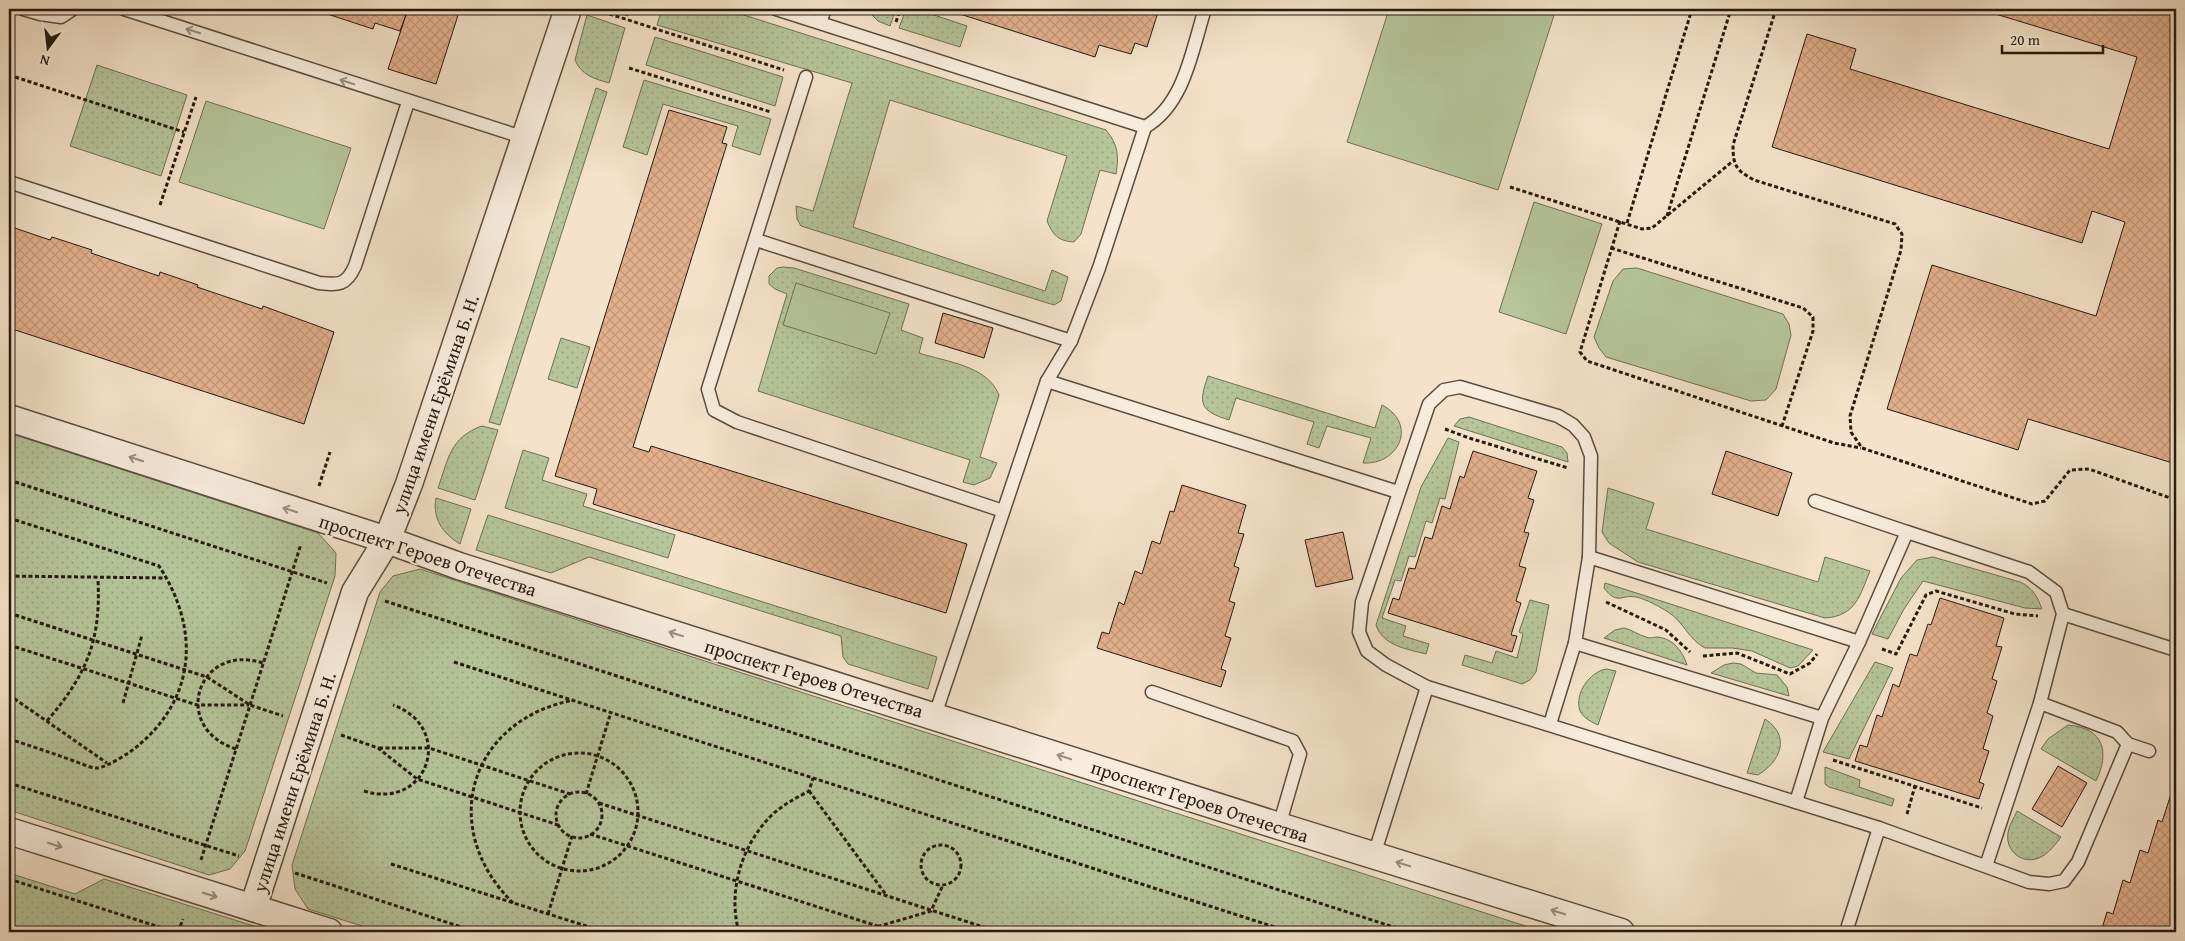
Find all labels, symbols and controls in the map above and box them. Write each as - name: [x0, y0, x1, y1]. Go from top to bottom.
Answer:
- north arrow: [22, 22, 72, 72]
- scale bar: [2002, 22, 2104, 54]
- one-way arrow: [185, 26, 201, 36]
- text: 20 m: [2010, 29, 2041, 50]
- text: N: [37, 50, 52, 71]
- one-way arrow: [340, 77, 356, 86]
- street label: улица имени Ерёмина Б. Н.: [384, 290, 486, 518]
- one-way arrow: [128, 454, 144, 463]
- one-way arrow: [282, 504, 298, 514]
- street label: проспект Героев Отечества: [316, 507, 540, 603]
- one-way arrow: [668, 629, 684, 638]
- street label: проспект Героев Отечества: [701, 631, 927, 725]
- street label: улица имени Ерёмина Б. Н.: [245, 668, 343, 897]
- one-way arrow: [1057, 752, 1072, 761]
- street label: проспект Героев Отечества: [1088, 753, 1312, 849]
- one-way arrow: [47, 841, 63, 851]
- one-way arrow: [1395, 859, 1411, 869]
- one-way arrow: [202, 890, 218, 900]
- one-way arrow: [1551, 907, 1566, 916]

